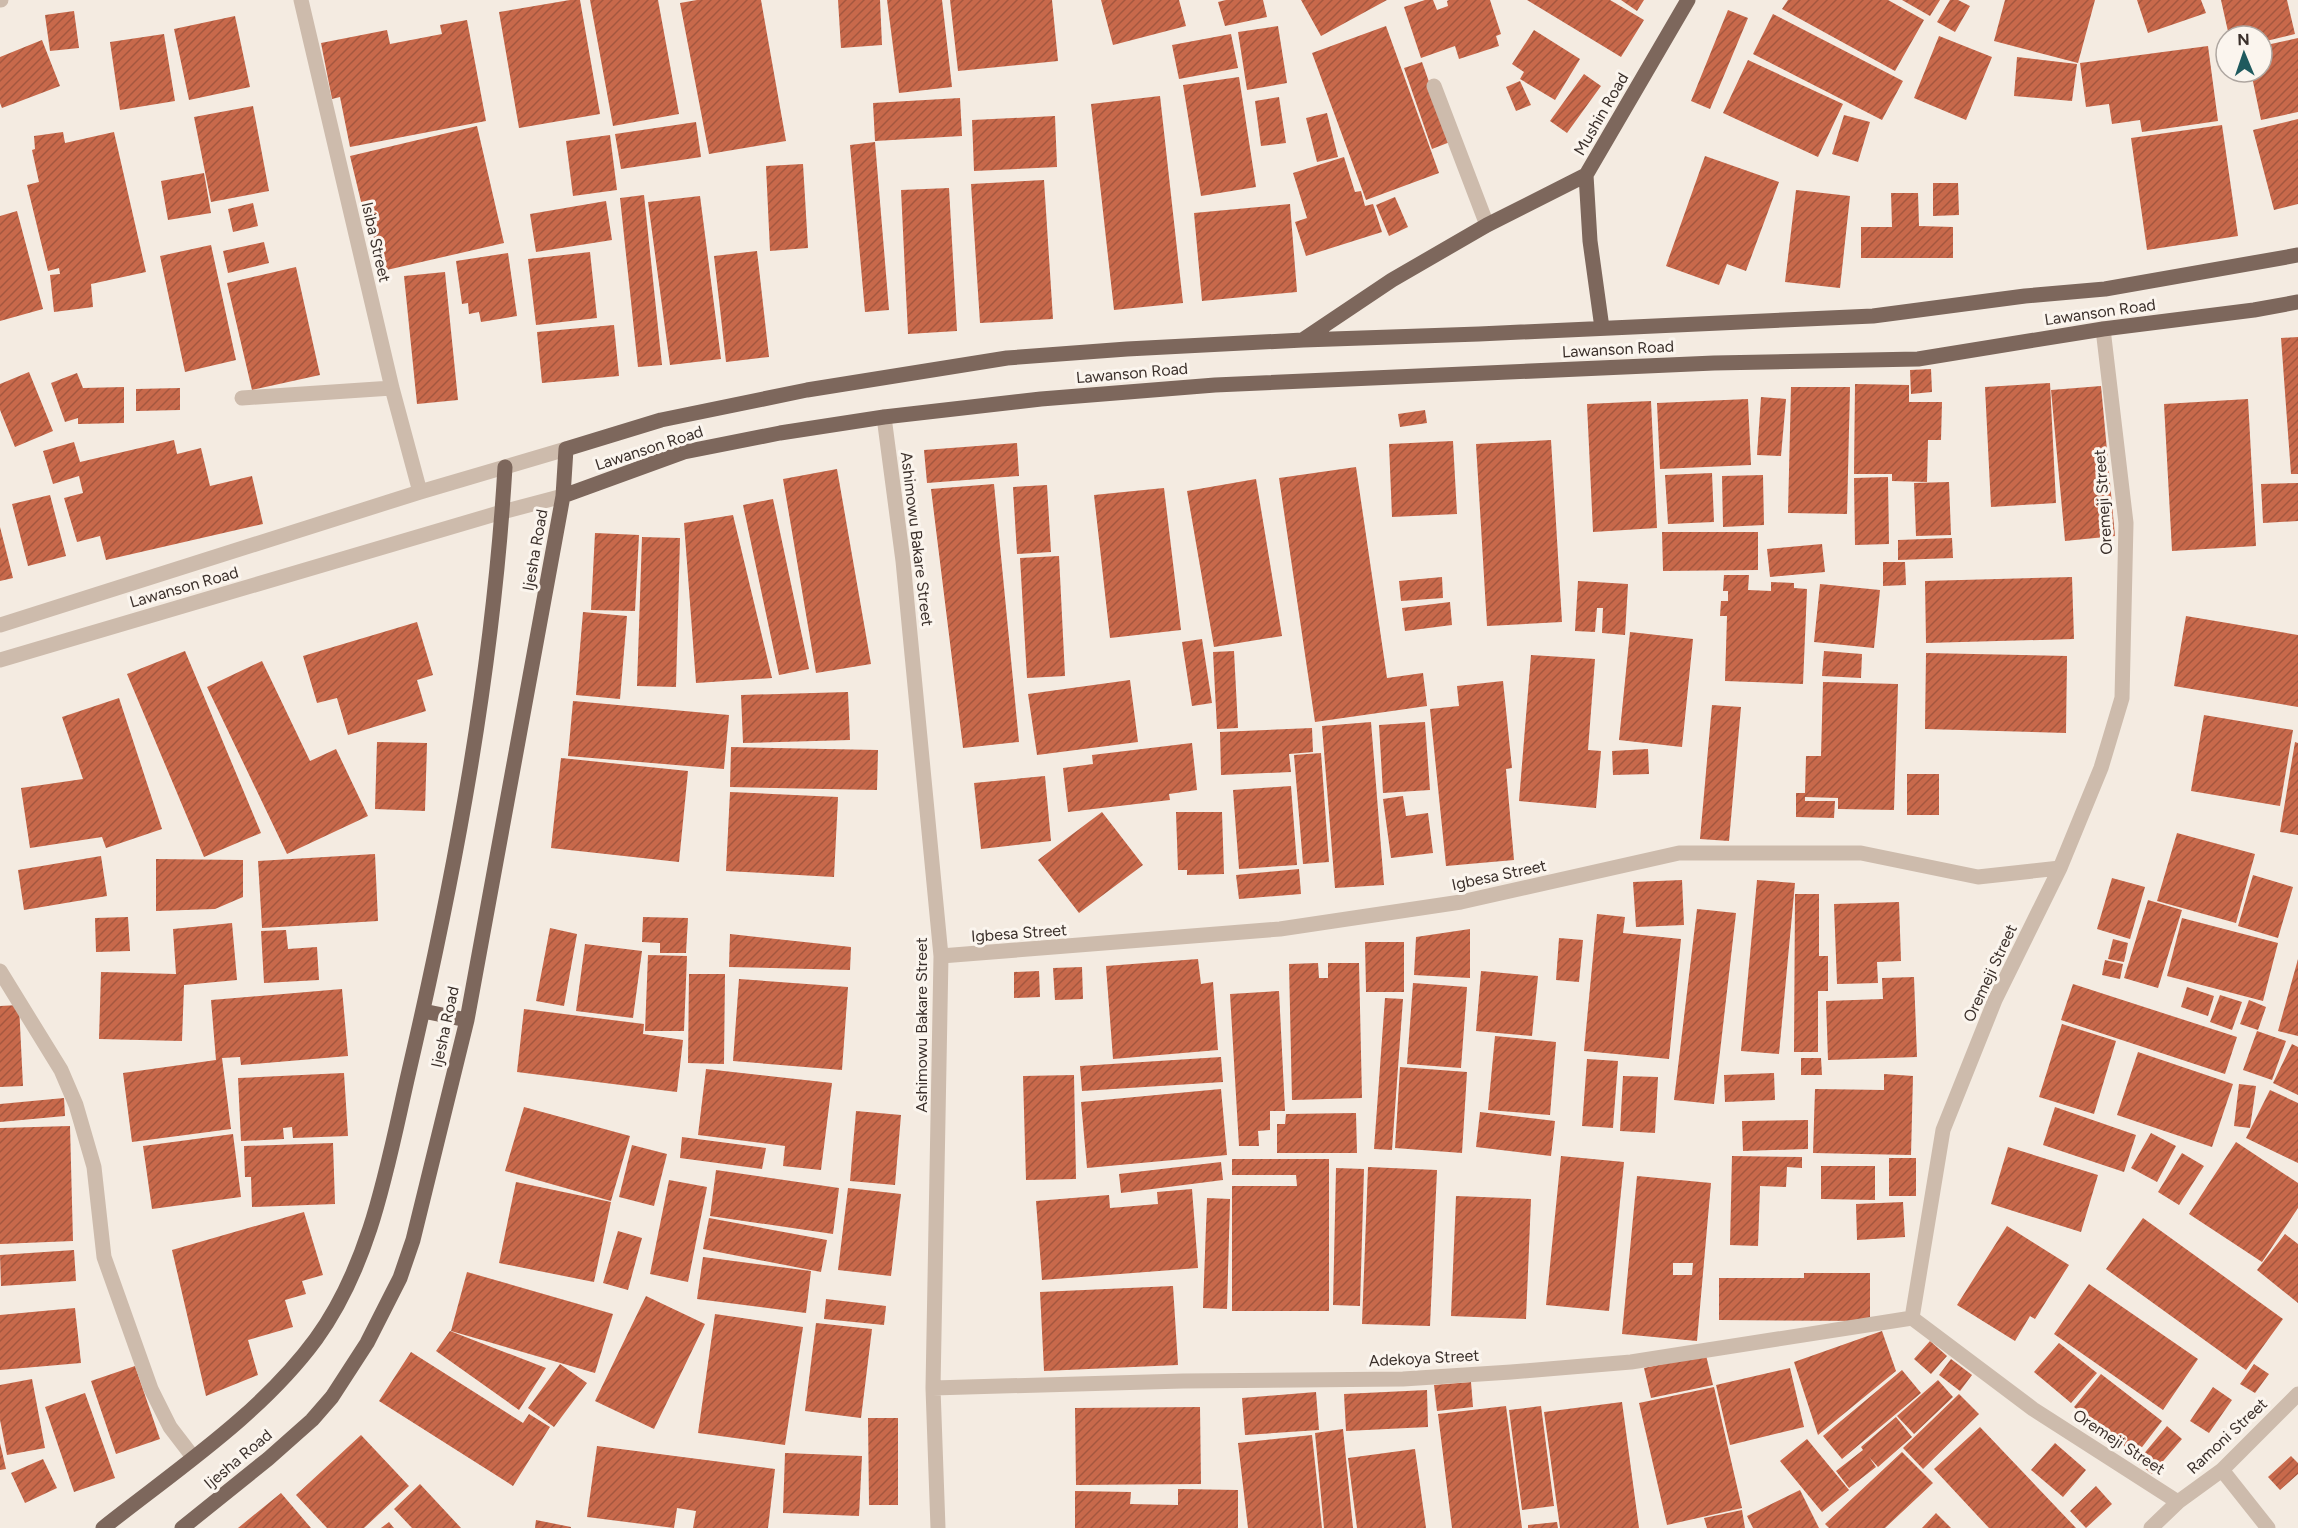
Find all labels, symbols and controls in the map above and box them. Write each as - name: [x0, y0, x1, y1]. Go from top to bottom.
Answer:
- north arrow: [2214, 24, 2274, 84]
- text: N: [2237, 30, 2250, 49]
- street label: Mushin Road: [1570, 69, 1632, 159]
- street label: Isiba Street: [358, 200, 394, 284]
- street label: Lawanson Road: [2043, 295, 2157, 329]
- street label: Lawanson Road: [1561, 337, 1675, 361]
- street label: Lawanson Road: [1075, 359, 1189, 387]
- street label: Lawanson Road: [593, 422, 705, 474]
- street label: Oremeji Street: [2090, 449, 2116, 555]
- street label: Ashimowu Bakare Street: [897, 451, 937, 627]
- street label: Ijesha Road: [518, 508, 552, 592]
- street label: Lawanson Road: [127, 562, 241, 612]
- street label: Igbesa Street: [1450, 856, 1548, 894]
- street label: Igbesa Street: [970, 920, 1068, 946]
- street label: Oremeji Street: [1959, 921, 2021, 1025]
- street label: Ashimowu Bakare Street: [912, 937, 931, 1113]
- street label: Ijesha Road: [427, 985, 463, 1069]
- street label: Adekoya Street: [1368, 1346, 1480, 1370]
- street label: Ramoni Street: [2183, 1394, 2271, 1478]
- street label: Oremeji Street: [2070, 1405, 2168, 1479]
- street label: Ijesha Road: [200, 1425, 276, 1493]

